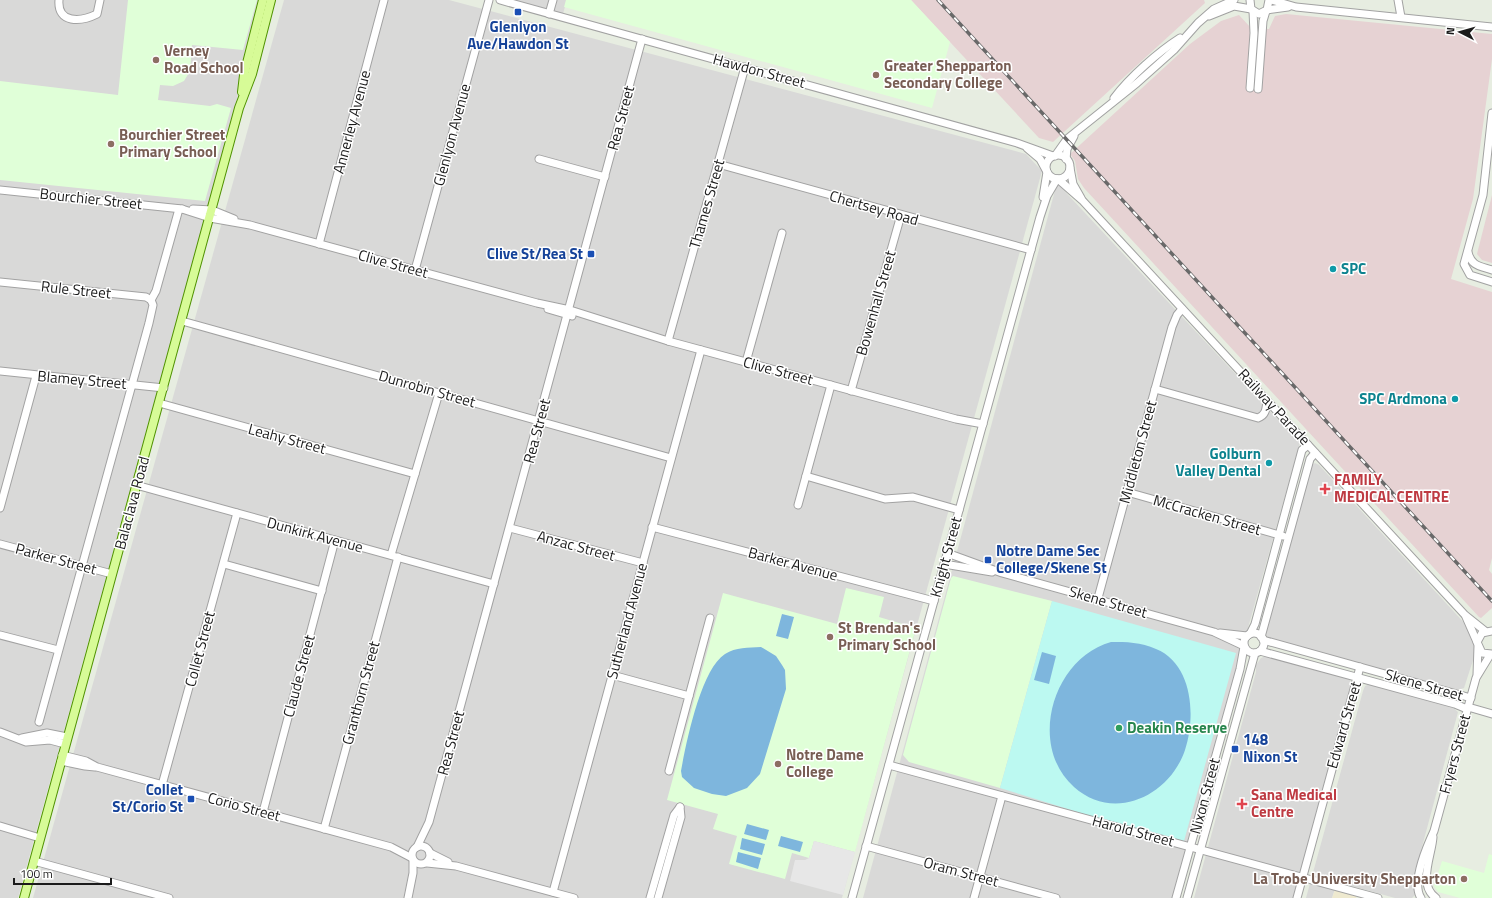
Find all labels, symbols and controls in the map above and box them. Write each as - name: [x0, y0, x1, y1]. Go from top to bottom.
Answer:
- marker: Glenlyon Ave/Hawdon St: [513, 7, 523, 17]
- north arrow: [1440, 12, 1480, 52]
- place label: Glenlyon Ave/Hawdon St: [467, 15, 569, 55]
- text: N: [1442, 26, 1458, 36]
- place label: Verney Road School: [164, 39, 244, 79]
- street label: Hawdon Street: [710, 47, 809, 94]
- place label: Greater Shepparton Secondary College: [884, 54, 1011, 94]
- marker: Verney Road School: [151, 55, 161, 65]
- street label: Annerley Avenue: [327, 68, 376, 176]
- marker: Greater Shepparton Secondary College: [871, 70, 881, 80]
- street label: Glenlyon Avenue: [427, 81, 476, 189]
- street label: Rea Street: [601, 82, 640, 153]
- place label: Bourchier Street Primary School: [119, 123, 226, 163]
- marker: Bourchier Street Primary School: [106, 139, 116, 149]
- street label: Thames Street: [683, 156, 731, 252]
- street label: Bourchier Street: [39, 182, 144, 215]
- street label: Chertsey Road: [827, 184, 921, 231]
- place label: Clive St/Rea St: [487, 242, 584, 265]
- street label: Clive Street: [356, 243, 431, 284]
- street label: Bowenhall Street: [850, 247, 902, 358]
- marker: Clive St/Rea St: [586, 249, 596, 259]
- place label: SPC: [1341, 257, 1366, 280]
- marker: SPC: [1328, 264, 1338, 274]
- street label: Rule Street: [40, 274, 113, 305]
- street label: Clive Street: [741, 350, 816, 391]
- street label: Railway Parade: [1233, 363, 1316, 450]
- street label: Blamey Street: [37, 364, 128, 395]
- street label: Dunrobin Street: [376, 364, 479, 414]
- place label: SPC Ardmona: [1359, 387, 1447, 410]
- marker: SPC Ardmona: [1450, 394, 1460, 404]
- street label: Rea Street: [517, 395, 556, 466]
- street label: Middleton Street: [1113, 397, 1163, 506]
- street label: Leahy Street: [246, 417, 329, 460]
- place label: Golburn Valley Dental: [1176, 442, 1261, 482]
- street label: Balaclava Road: [108, 454, 155, 552]
- marker: Golburn Valley Dental: [1264, 458, 1274, 468]
- place label: FAMILY MEDICAL CENTRE: [1334, 468, 1449, 508]
- marker: FAMILY MEDICAL CENTRE: [1319, 483, 1331, 495]
- street label: McCracken Street: [1151, 488, 1264, 541]
- street label: Dunkirk Avenue: [264, 511, 366, 558]
- street label: Knight Street: [924, 513, 968, 600]
- street label: Anzac Street: [535, 524, 618, 567]
- street label: Parker Street: [13, 537, 100, 581]
- place label: Notre Dame Sec College/Skene St: [996, 539, 1107, 579]
- street label: Barker Avenue: [746, 541, 841, 587]
- marker: Notre Dame Sec College/Skene St: [983, 555, 993, 565]
- street label: Sutherland Avenue: [600, 560, 653, 682]
- street label: Skene Street: [1066, 579, 1151, 624]
- street label: Collet Street: [178, 608, 221, 689]
- place label: St Brendan's Primary School: [838, 616, 936, 656]
- street label: Claude Street: [276, 631, 321, 720]
- marker: St Brendan's Primary School: [825, 632, 835, 642]
- street label: Granthorn Street: [336, 638, 386, 747]
- street label: Skene Street: [1382, 662, 1467, 707]
- street label: Edward Street: [1320, 678, 1367, 771]
- street label: Rea Street: [431, 707, 470, 778]
- street label: Fryers Street: [1433, 711, 1476, 796]
- place label: Deakin Reserve: [1127, 716, 1228, 739]
- marker: Deakin Reserve: [1114, 723, 1124, 733]
- place label: 148 Nixon St: [1243, 728, 1298, 768]
- place label: Notre Dame College: [786, 743, 864, 783]
- marker: 148 Nixon St: [1230, 744, 1240, 754]
- street label: Nixon Street: [1183, 755, 1226, 837]
- marker: Notre Dame College: [773, 759, 783, 769]
- place label: Collet St/Corio St: [112, 778, 184, 818]
- place label: Sana Medical Centre: [1251, 783, 1337, 823]
- street label: Corio Street: [205, 786, 284, 827]
- marker: Collet St/Corio St: [186, 794, 196, 804]
- marker: Sana Medical Centre: [1236, 798, 1248, 810]
- street label: Harold Street: [1090, 809, 1177, 853]
- street label: Oram Street: [921, 850, 1002, 893]
- scale bar: [14, 860, 111, 886]
- text: 100 m: [20, 864, 53, 883]
- place label: La Trobe University Shepparton: [1253, 867, 1456, 890]
- marker: La Trobe University Shepparton: [1459, 874, 1469, 884]

